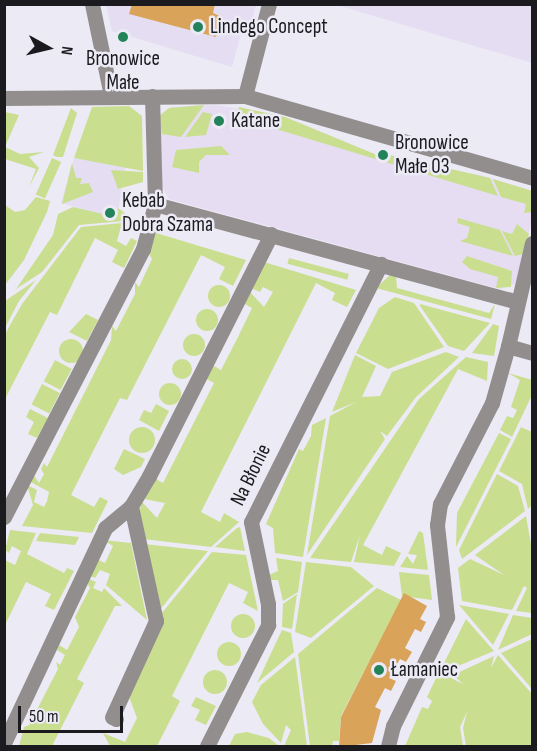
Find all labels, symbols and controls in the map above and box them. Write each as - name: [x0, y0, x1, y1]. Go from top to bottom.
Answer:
- place label: Lindego Concept: [210, 14, 328, 40]
- north arrow: [18, 18, 78, 78]
- marker: Lindego Concept: [191, 20, 205, 34]
- marker: Bronowice Małe: [116, 30, 130, 44]
- text: N: [56, 45, 76, 56]
- place label: Bronowice Małe: [86, 46, 160, 96]
- place label: Katane: [231, 108, 280, 134]
- marker: Katane: [212, 114, 226, 128]
- place label: Bronowice Małe 03: [395, 130, 469, 180]
- marker: Bronowice Małe 03: [376, 148, 390, 162]
- place label: Kebab Dobra Szama: [122, 188, 213, 238]
- marker: Kebab Dobra Szama: [103, 206, 117, 220]
- street label: Na Błonie: [225, 440, 277, 510]
- place label: Łamaniec: [391, 657, 458, 683]
- marker: Łamaniec: [372, 663, 386, 677]
- scale bar: [21, 694, 126, 732]
- text: 50 m: [29, 706, 59, 727]

